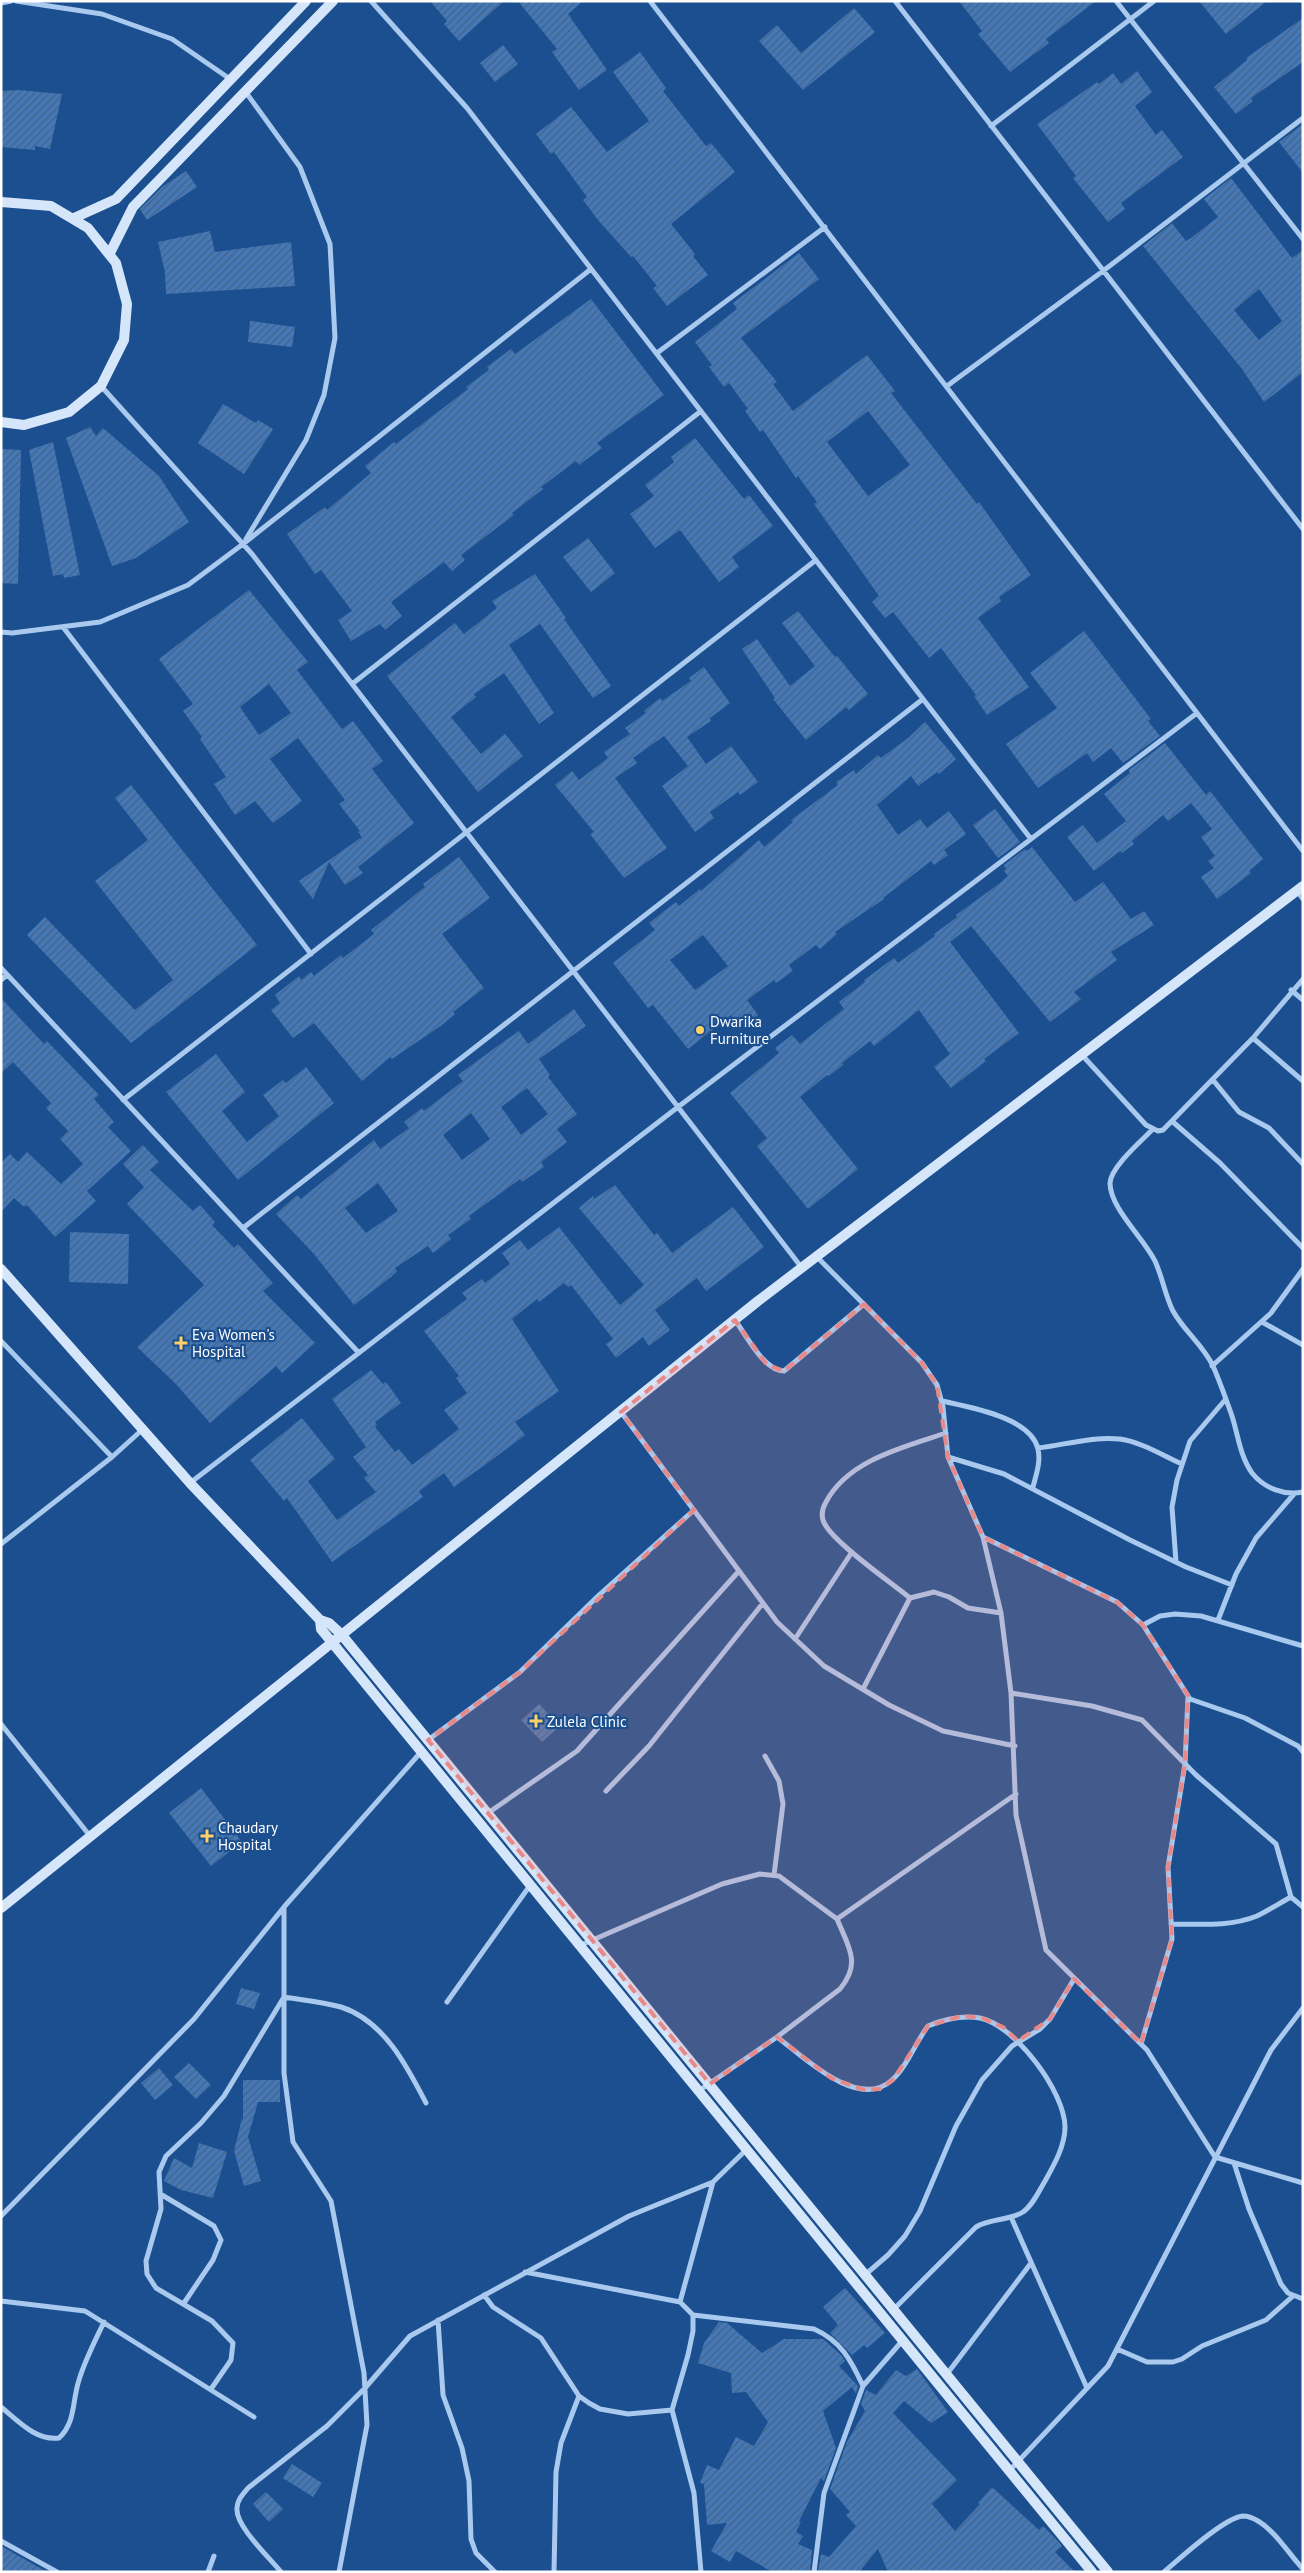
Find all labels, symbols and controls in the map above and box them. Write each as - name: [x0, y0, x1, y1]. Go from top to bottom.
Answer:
- place label: Dwarika Furniture: [710, 1012, 769, 1048]
- marker: Dwarika Furniture: [694, 1024, 706, 1036]
- place label: Eva Women's Hospital: [192, 1325, 275, 1361]
- marker: Eva Women's Hospital: [174, 1336, 188, 1350]
- place label: Zulela Clinic: [547, 1712, 627, 1731]
- marker: Zulela Clinic: [529, 1714, 543, 1728]
- place label: Chaudary Hospital: [218, 1818, 278, 1854]
- marker: Chaudary Hospital: [200, 1829, 214, 1843]

